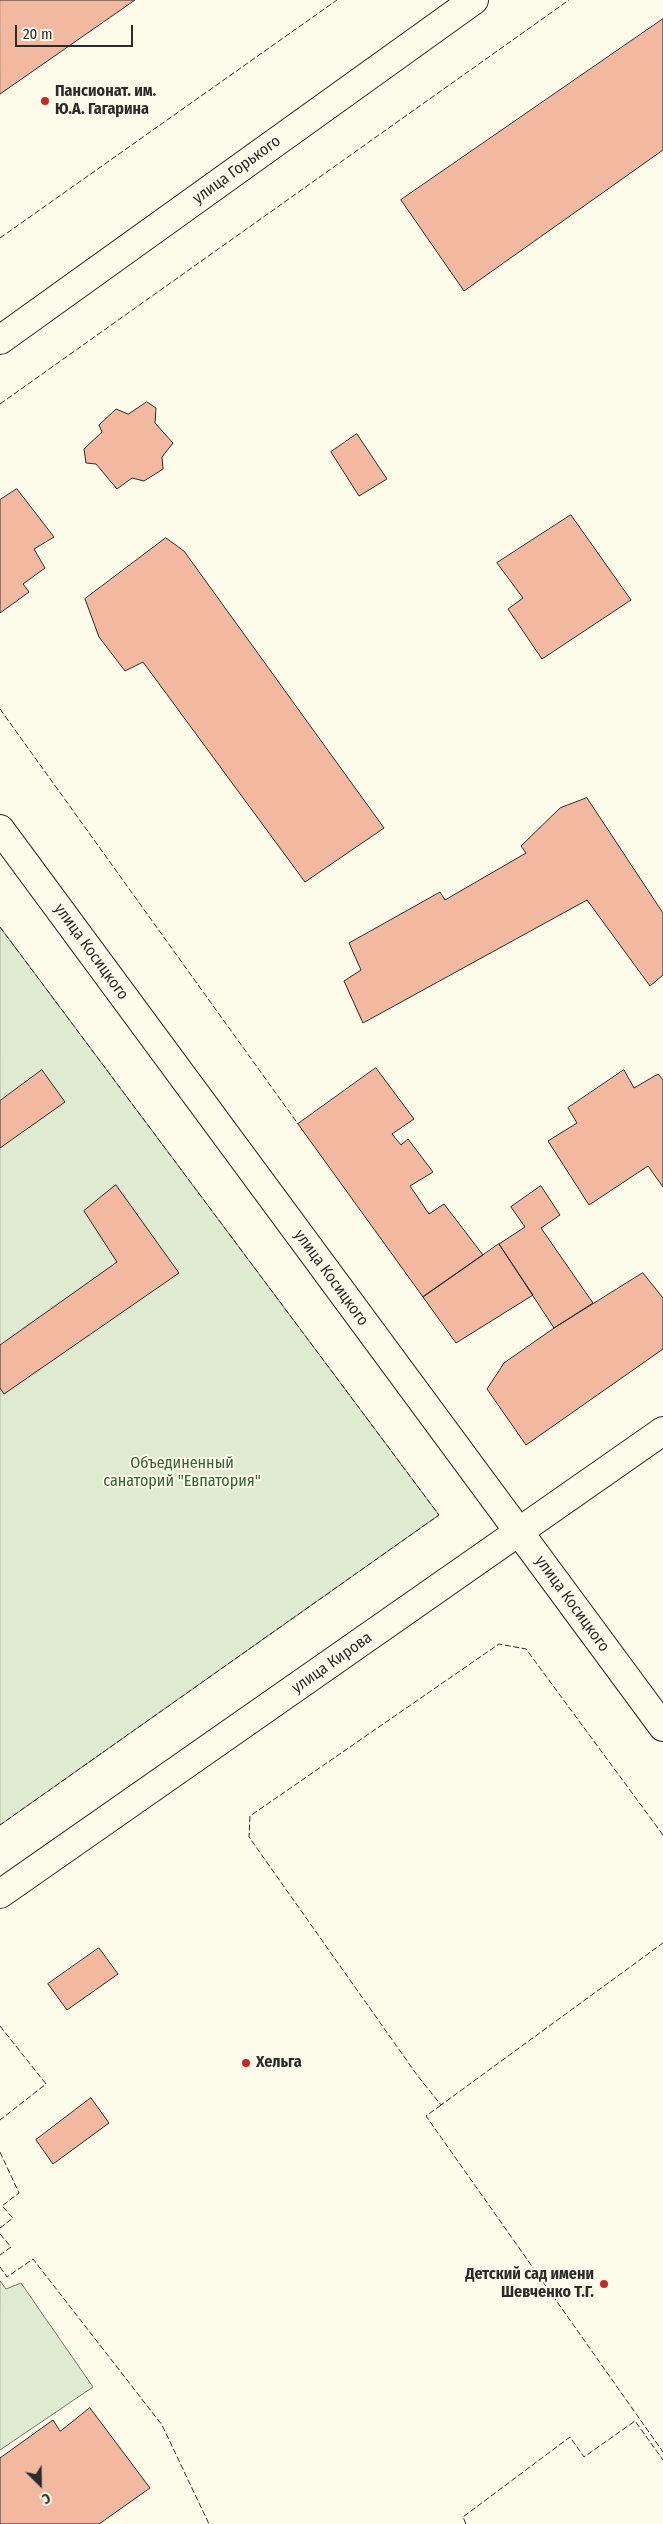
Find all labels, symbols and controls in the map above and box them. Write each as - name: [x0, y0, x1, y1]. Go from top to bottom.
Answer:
- scale bar: [18, 15, 135, 47]
- text: 20 m: [23, 25, 53, 43]
- place label: Пансионат. им. Ю.А. Гагарина: [55, 82, 156, 120]
- marker: Пансионат. им. Ю.А. Гагарина: [39, 95, 51, 107]
- street label: улица Горького: [189, 132, 285, 208]
- street label: улица Косицкого: [50, 900, 132, 1004]
- street label: улица Косицкого: [290, 1226, 372, 1330]
- park label: Объединенный санаторий "Евпатория": [103, 1454, 261, 1492]
- street label: улица Косицкого: [531, 1552, 613, 1656]
- street label: улица Кирова: [288, 1628, 376, 1698]
- place label: Хельга: [256, 2053, 302, 2073]
- marker: Хельга: [240, 2057, 252, 2069]
- place label: Детский сад имени Шевченко Т.Г.: [465, 2265, 594, 2303]
- marker: Детский сад имени Шевченко Т.Г.: [598, 2278, 610, 2290]
- north arrow: [15, 2459, 65, 2509]
- text: С: [39, 2489, 53, 2508]

